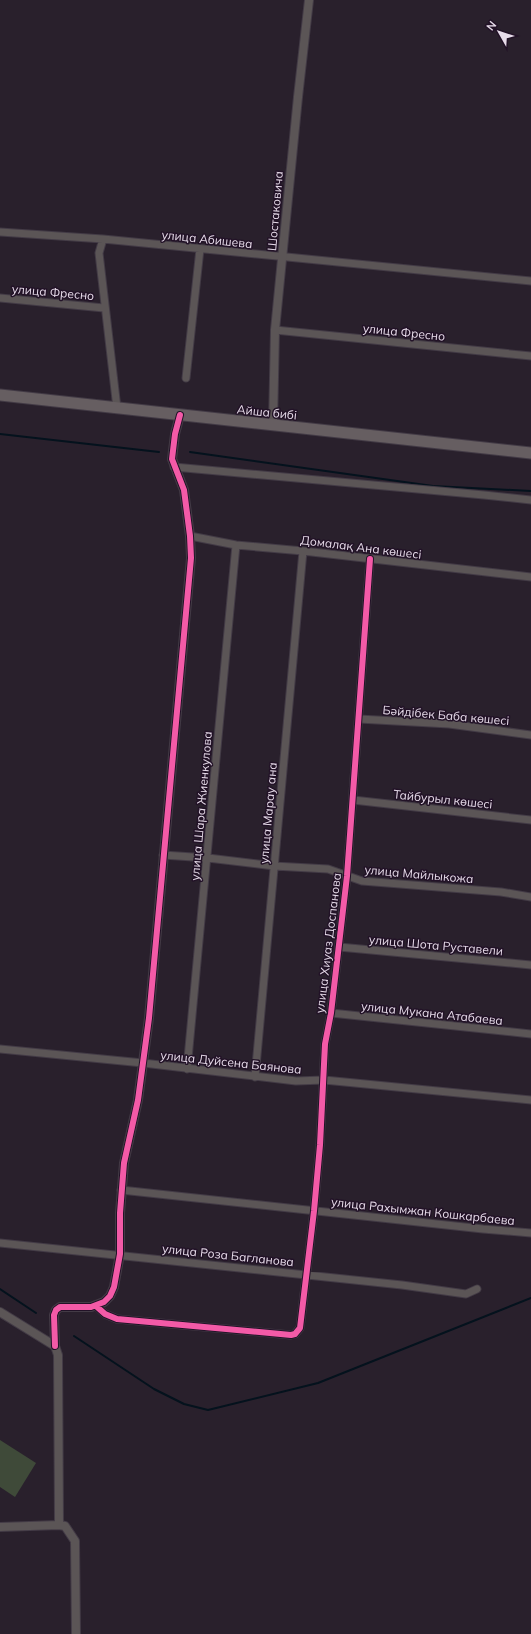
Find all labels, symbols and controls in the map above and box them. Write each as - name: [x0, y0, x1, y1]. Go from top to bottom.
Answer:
- north arrow: [479, 12, 519, 52]
- text: N: [483, 18, 499, 33]
- street label: Шостаковича: [264, 170, 286, 252]
- street label: улица Абишева: [161, 227, 253, 251]
- street label: улица Фресно: [11, 281, 95, 303]
- street label: улица Фресно: [362, 320, 446, 344]
- street label: Айша бибі: [236, 401, 298, 423]
- street label: Домалақ Ана көшесі: [300, 532, 422, 562]
- street label: Бәйдібек Баба көшесі: [382, 702, 510, 728]
- street label: улица Шара Жиенкулова: [187, 731, 215, 881]
- street label: улица Марау ана: [256, 762, 280, 864]
- street label: Тайбурыл көшесі: [393, 786, 493, 812]
- street label: улица Майлыкожа: [364, 862, 474, 886]
- street label: улица Хиуаз Доспанова: [312, 872, 344, 1014]
- street label: улица Шота Руставели: [368, 932, 504, 958]
- street label: улица Мукана Атабаева: [360, 998, 504, 1028]
- street label: улица Дуйсена Баянова: [160, 1047, 302, 1077]
- street label: улица Рахымжан Кошкарбаева: [330, 1194, 516, 1228]
- street label: улица Роза Багланова: [161, 1241, 295, 1269]

